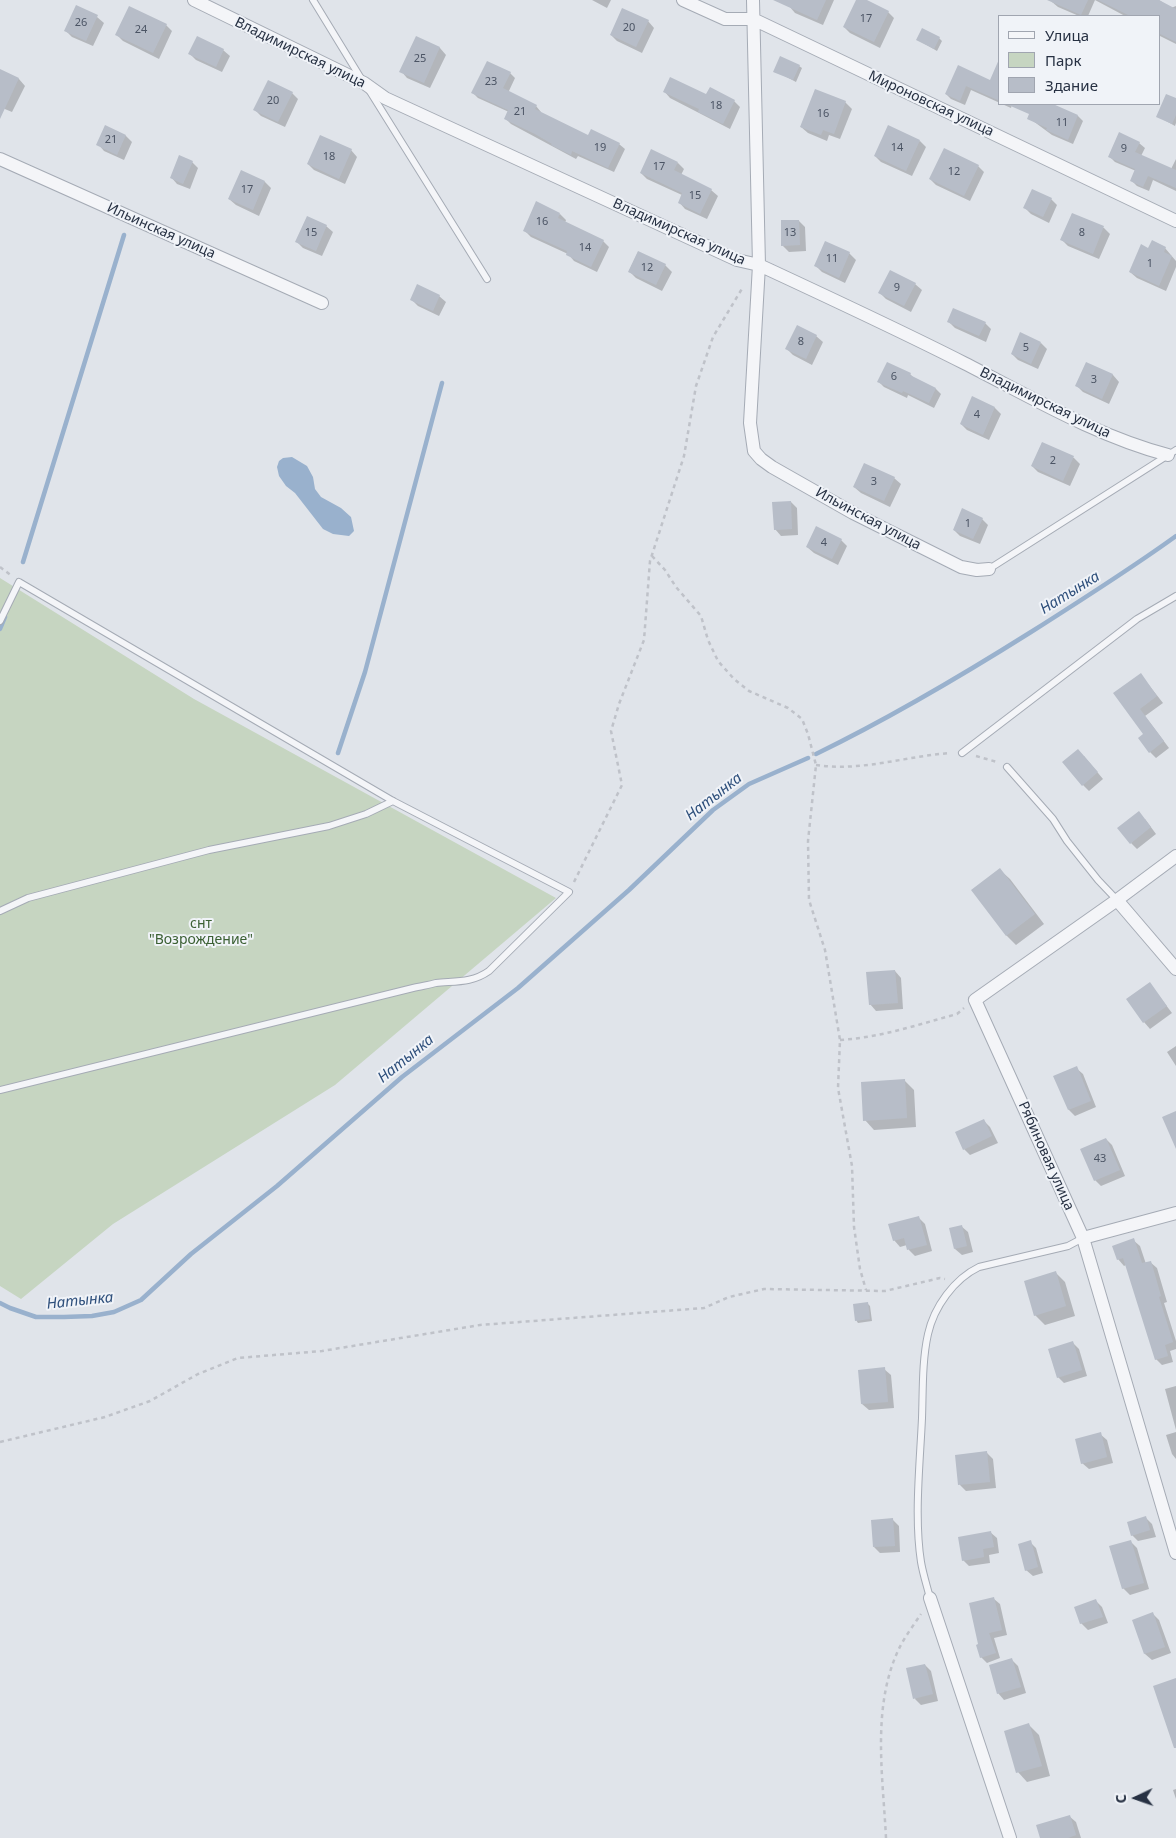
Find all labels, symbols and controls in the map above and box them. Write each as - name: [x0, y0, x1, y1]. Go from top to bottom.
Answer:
- house number: 17: [860, 12, 872, 26]
- street label: Владимирская улица: [232, 14, 368, 92]
- legend: [998, 15, 1161, 105]
- house number: 26: [75, 16, 87, 30]
- house number: 20: [623, 21, 635, 35]
- house number: 24: [135, 23, 147, 37]
- text: Улица: [1045, 25, 1089, 45]
- text: Парк: [1045, 50, 1081, 70]
- house number: 25: [414, 52, 426, 66]
- street label: Мироновская улица: [866, 68, 996, 140]
- house number: 23: [485, 75, 497, 89]
- text: Здание: [1045, 75, 1098, 95]
- house number: 20: [267, 94, 279, 108]
- house number: 18: [710, 99, 722, 113]
- house number: 21: [514, 105, 526, 119]
- house number: 16: [817, 107, 829, 121]
- house number: 11: [1056, 116, 1068, 130]
- house number: 21: [105, 133, 117, 147]
- house number: 19: [594, 141, 606, 155]
- house number: 14: [891, 141, 903, 155]
- house number: 9: [1121, 142, 1127, 156]
- house number: 18: [323, 150, 335, 164]
- house number: 17: [653, 160, 665, 174]
- house number: 12: [948, 165, 960, 179]
- house number: 17: [241, 183, 253, 197]
- house number: 15: [689, 189, 701, 203]
- street label: Владимирская улица: [610, 195, 748, 269]
- street label: Ильинская улица: [104, 200, 218, 262]
- house number: 16: [536, 215, 548, 229]
- house number: 15: [305, 226, 317, 240]
- house number: 13: [784, 226, 796, 240]
- house number: 8: [1079, 226, 1085, 240]
- house number: 14: [579, 241, 591, 255]
- house number: 11: [826, 252, 838, 266]
- house number: 1: [1147, 257, 1153, 271]
- house number: 12: [641, 261, 653, 275]
- house number: 9: [894, 281, 900, 295]
- house number: 8: [798, 335, 804, 349]
- house number: 5: [1023, 341, 1029, 355]
- street label: Владимирская улица: [977, 364, 1113, 442]
- house number: 6: [891, 370, 897, 384]
- house number: 3: [1091, 373, 1097, 387]
- house number: 4: [974, 408, 980, 422]
- house number: 2: [1050, 454, 1056, 468]
- house number: 3: [871, 475, 877, 489]
- street label: Ильинская улица: [812, 484, 924, 554]
- house number: 1: [965, 517, 971, 531]
- house number: 4: [821, 536, 827, 550]
- water label: Натынка: [1037, 568, 1103, 618]
- water label: Натынка: [682, 769, 746, 825]
- park label: снт "Возрождение": [149, 916, 253, 949]
- water label: Натынка: [374, 1031, 438, 1087]
- street label: Рябиновая улица: [1014, 1099, 1078, 1213]
- house number: 43: [1094, 1152, 1106, 1166]
- water label: Натынка: [46, 1289, 114, 1313]
- north arrow: [1111, 1773, 1161, 1823]
- text: С: [1111, 1794, 1130, 1804]

